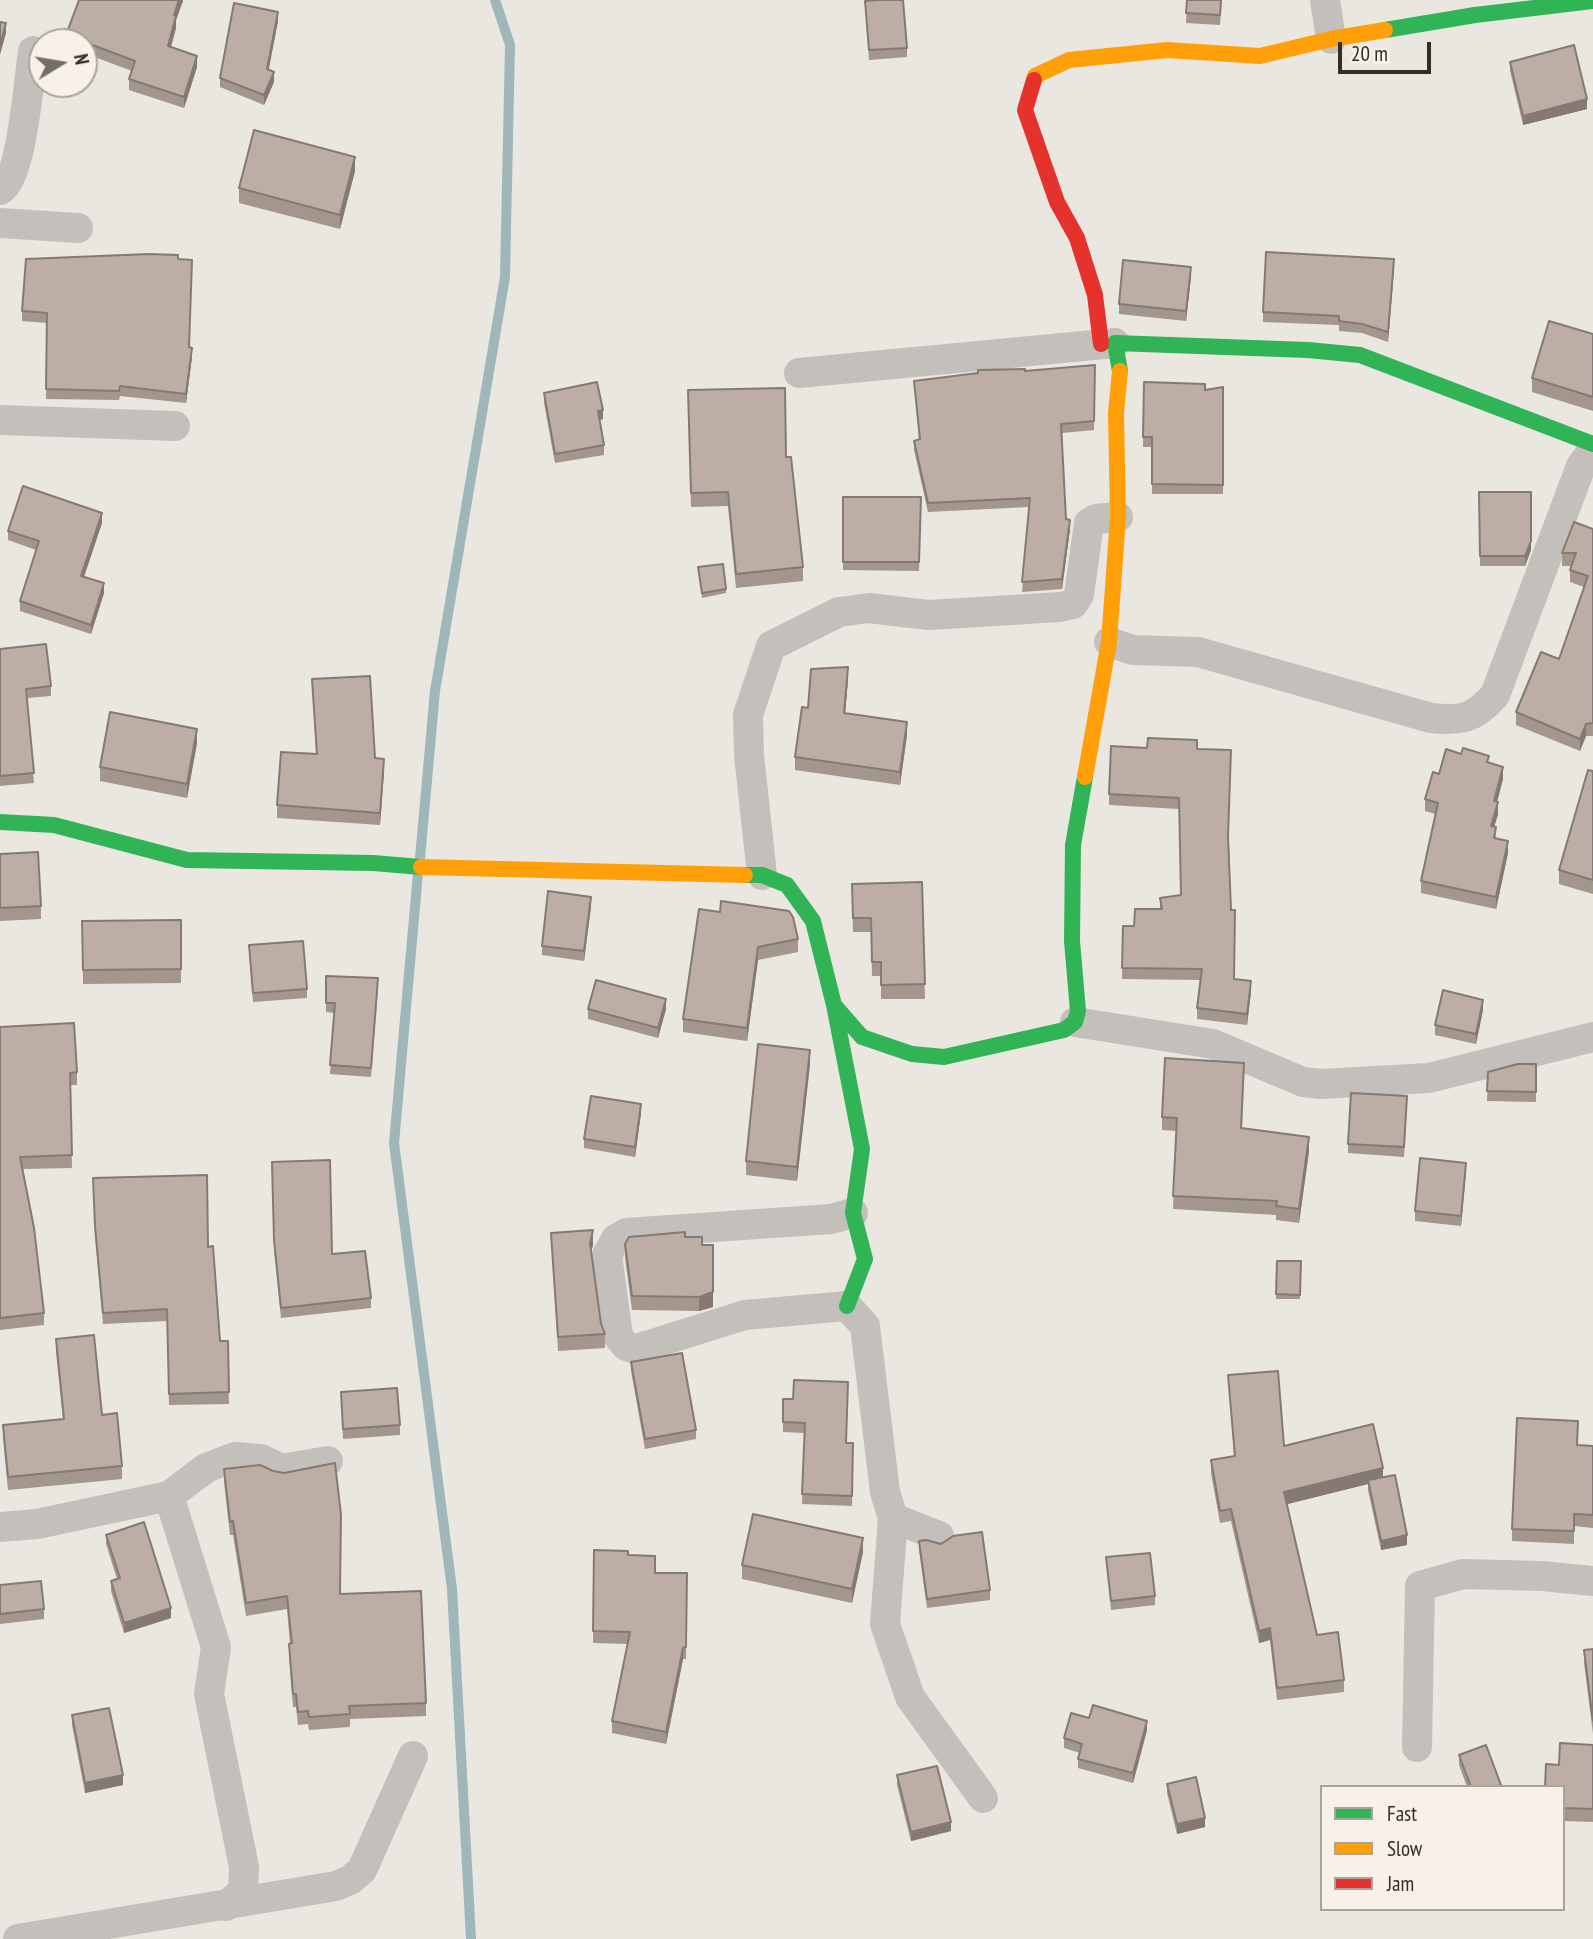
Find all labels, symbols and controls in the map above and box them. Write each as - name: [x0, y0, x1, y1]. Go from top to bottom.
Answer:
- north arrow: [28, 28, 98, 98]
- scale bar: [1341, 28, 1434, 72]
- text: 20 m: [1351, 40, 1388, 67]
- text: N: [69, 52, 94, 67]
- legend: [1320, 1785, 1565, 1911]
- text: Fast: [1387, 1800, 1417, 1827]
- text: Slow: [1387, 1835, 1422, 1862]
- text: Jam: [1387, 1870, 1414, 1897]

